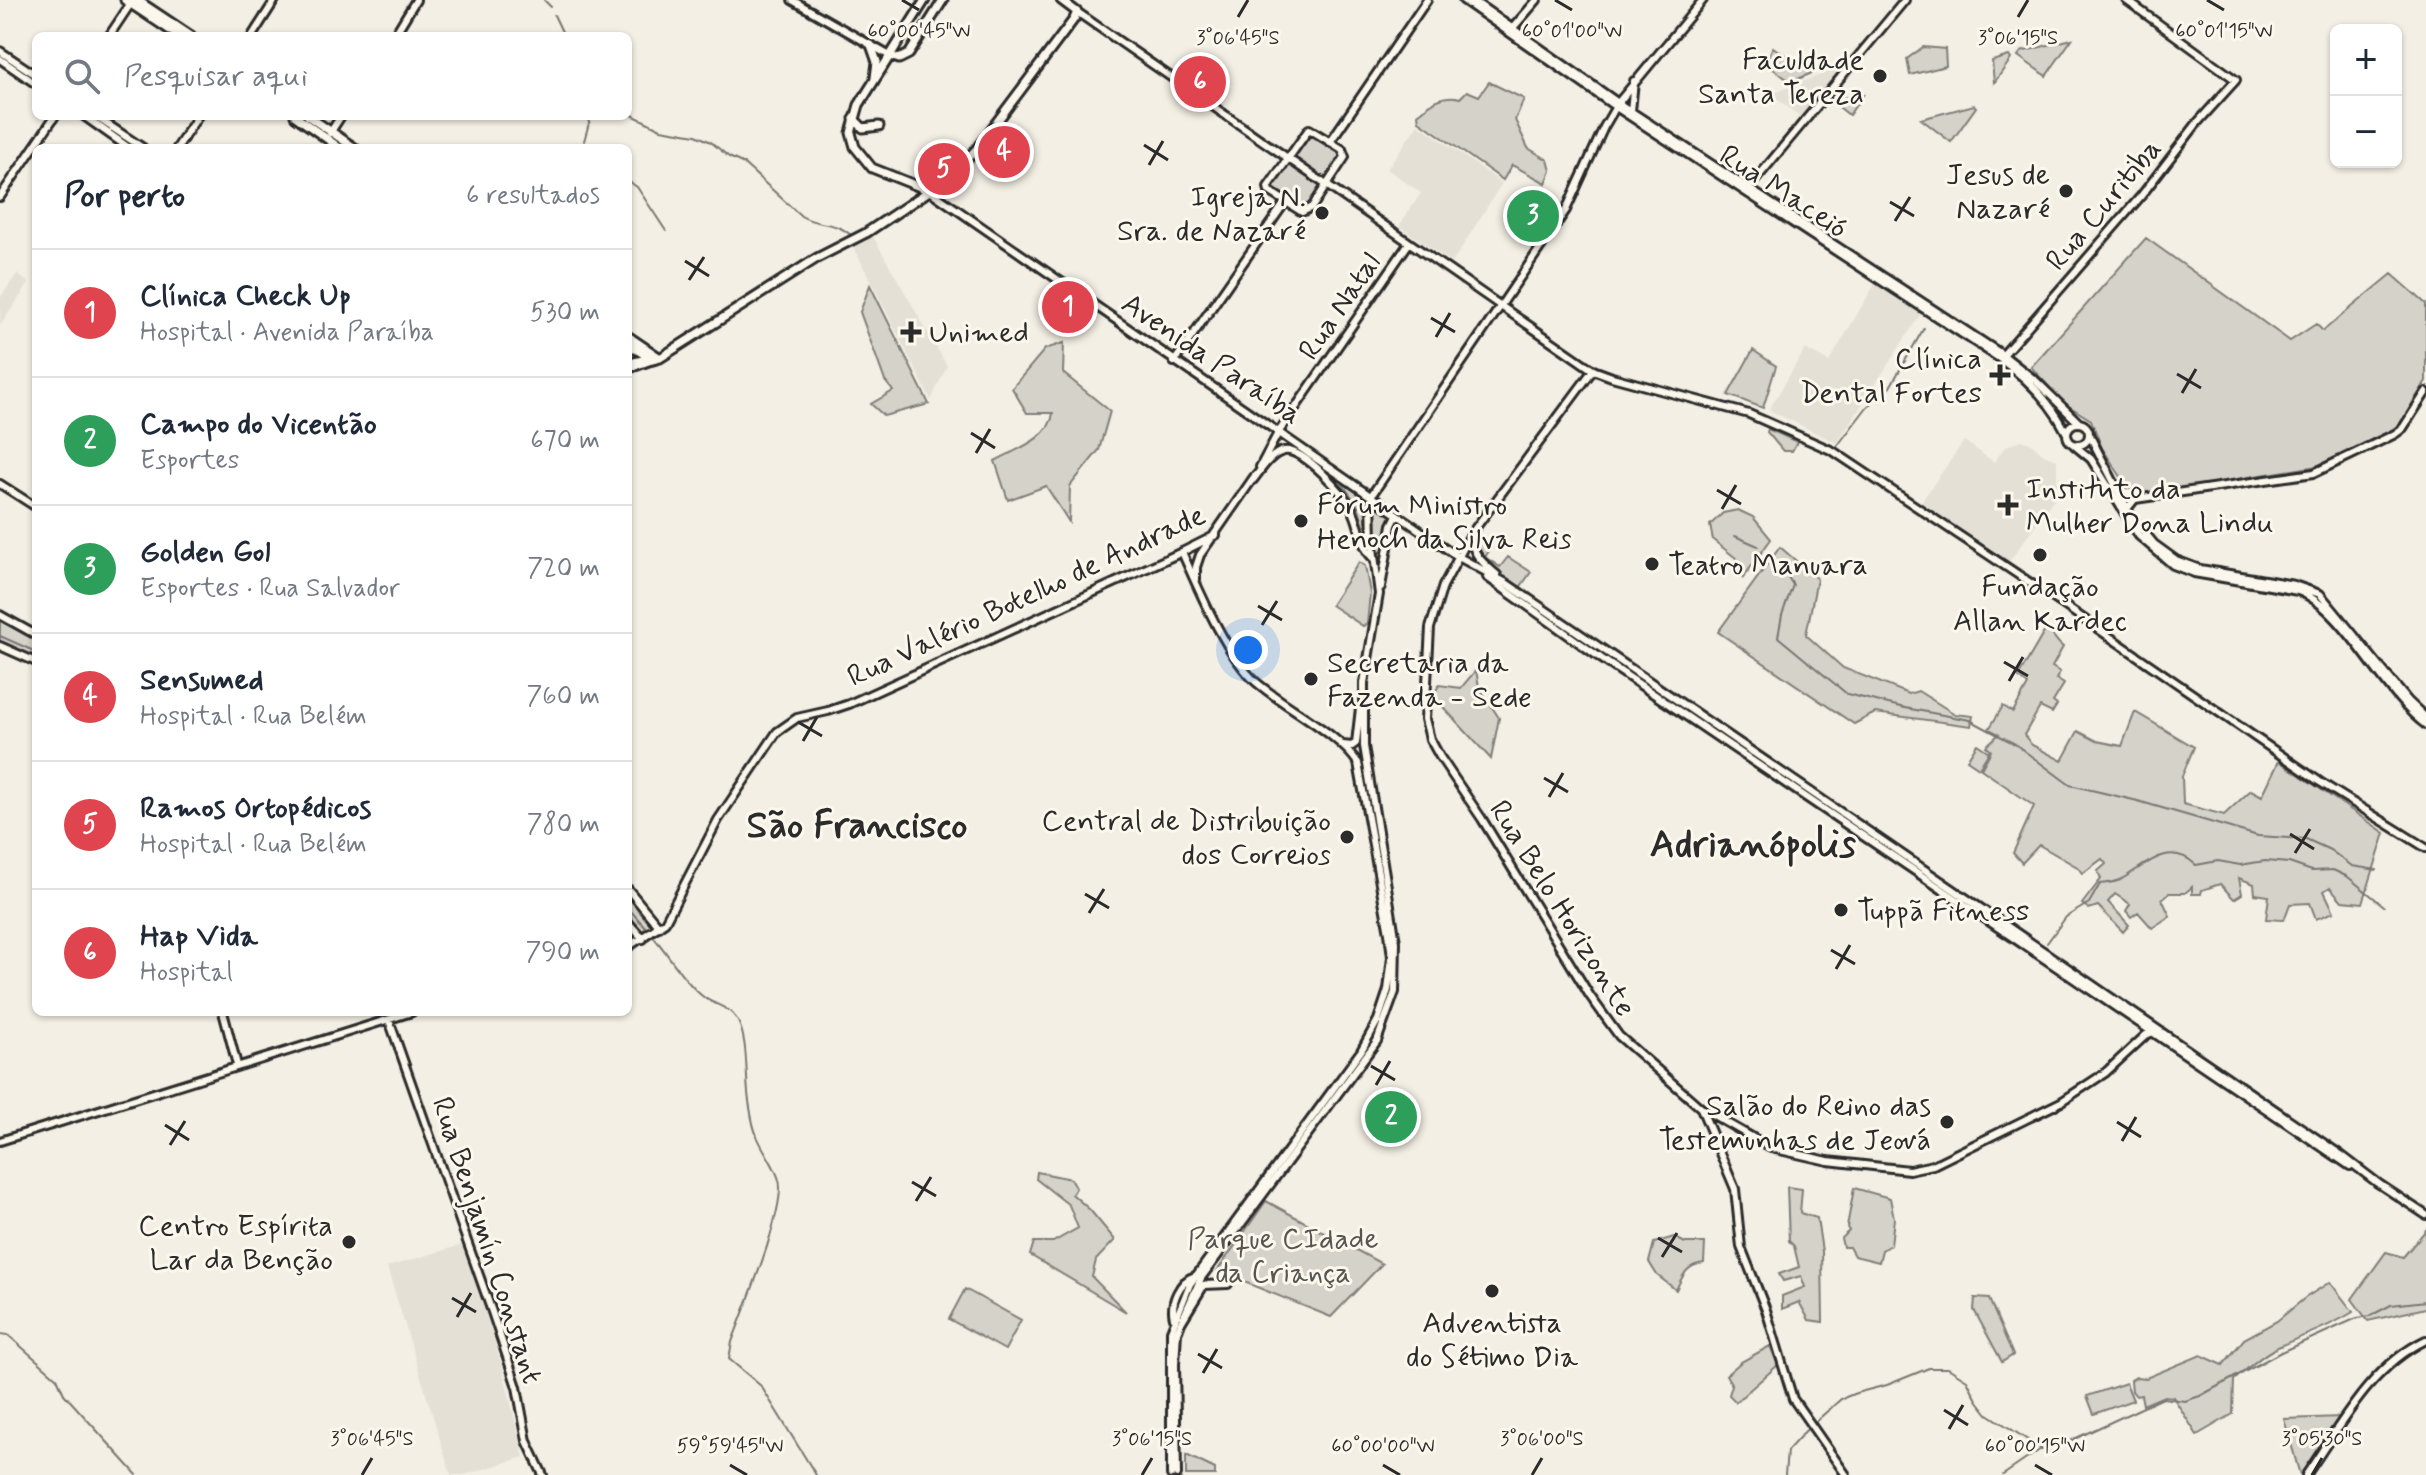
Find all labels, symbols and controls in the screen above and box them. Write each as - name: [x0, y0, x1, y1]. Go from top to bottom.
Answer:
- text: 60°00'45"W: [867, 18, 971, 45]
- text: 60°01'00"W: [1522, 18, 1622, 45]
- text: 60°01'15"W: [2175, 18, 2273, 45]
- map controls: [2330, 24, 2402, 168]
- button: +: [2330, 24, 2402, 96]
- text: 3°06'45"S: [1197, 25, 1279, 52]
- text: 3°06'15"S: [1978, 25, 2058, 52]
- search box: [32, 32, 632, 120]
- place label: Faculdade Santa Tereza: [1698, 41, 1864, 114]
- pin: 6: [1174, 52, 1226, 112]
- icon: search: [60, 54, 104, 98]
- text: Pesquisar aqui: [124, 57, 308, 96]
- marker: Faculdade Santa Tereza: [1871, 67, 1889, 85]
- button: −: [2330, 96, 2402, 168]
- pin: 4: [978, 122, 1030, 182]
- street label: Rua Curitiba: [2037, 131, 2171, 279]
- street label: Rua Maceió: [1712, 136, 1855, 248]
- pin: 5: [918, 139, 970, 199]
- place label: Jesus de Nazaré: [1946, 156, 2050, 229]
- text: Por perto: [64, 174, 185, 219]
- place label: Igreja N. Sra. de Nazaré: [1117, 178, 1306, 251]
- text: 6 resultados: [466, 179, 600, 213]
- marker: Jesus de Nazaré: [2057, 182, 2075, 200]
- pin: 3: [1507, 186, 1559, 246]
- marker: Igreja N. Sra. de Nazaré: [1313, 204, 1331, 222]
- street label: Rua Natal: [1290, 245, 1390, 368]
- text: Clínica Check Up: [140, 277, 351, 316]
- pin: 1: [1042, 277, 1094, 337]
- street label: Avenida Paraíba: [1113, 285, 1309, 434]
- text: 1: [84, 296, 96, 330]
- text: 530 m: [530, 296, 600, 330]
- place label: Unimed: [929, 314, 1029, 353]
- text: Hospital · Avenida Paraíba: [140, 316, 434, 350]
- marker: Unimed: [900, 321, 922, 343]
- place label: Clínica Dental Fortes: [1800, 340, 1982, 413]
- marker: Clínica Dental Fortes: [1989, 364, 2011, 386]
- text: Campo do Vicentão: [140, 405, 377, 444]
- text: 2: [84, 424, 96, 458]
- text: 670 m: [530, 424, 600, 458]
- text: Esportes: [140, 444, 239, 478]
- place label: Instituto da Mulher Dona Lindu: [2026, 470, 2274, 543]
- place label: Fórum Ministro Henoch da Silva Reis: [1317, 486, 1572, 559]
- marker: Instituto da Mulher Dona Lindu: [1997, 494, 2019, 516]
- street label: Rua Valério Botelho de Andrade: [841, 496, 1212, 697]
- marker: Fórum Ministro Henoch da Silva Reis: [1292, 512, 1310, 530]
- text: Golden Gol: [140, 533, 270, 572]
- place label: Teatro Manuara: [1668, 546, 1868, 585]
- marker: Fundação Allan Kardec: [2031, 546, 2049, 564]
- text: 3: [84, 552, 96, 586]
- text: 720 m: [527, 552, 600, 586]
- marker: Teatro Manuara: [1643, 555, 1661, 573]
- place label: Fundação Allan Kardec: [1953, 568, 2127, 641]
- text: Esportes · Rua Salvador: [140, 572, 400, 606]
- your location: [1228, 630, 1268, 670]
- place label: Secretaria da Fazenda - Sede: [1327, 644, 1532, 717]
- text: Sensumed: [140, 661, 264, 700]
- marker: Secretaria da Fazenda - Sede: [1302, 670, 1320, 688]
- text: 4: [82, 680, 98, 714]
- text: 760 m: [526, 680, 600, 714]
- text: Hospital · Rua Belém: [140, 700, 367, 734]
- text: Ramos Ortopédicos: [140, 789, 371, 828]
- street label: Rua Belo Horizonte: [1479, 793, 1644, 1024]
- district label: São Francisco: [746, 802, 968, 851]
- place label: Central de Distribuição dos Correios: [1041, 802, 1331, 875]
- text: 5: [82, 808, 98, 842]
- text: 780 m: [527, 808, 600, 842]
- district label: Adrianópolis: [1650, 821, 1856, 870]
- text: Hospital · Rua Belém: [140, 828, 367, 862]
- marker: Central de Distribuição dos Correios: [1338, 828, 1356, 846]
- place label: Tuppã Fitness: [1857, 892, 2029, 931]
- marker: Tuppã Fitness: [1832, 901, 1850, 919]
- text: Hap Vida: [140, 917, 258, 956]
- text: 6: [83, 936, 97, 970]
- text: 790 m: [525, 936, 600, 970]
- text: Hospital: [140, 956, 233, 990]
- pin: 2: [1365, 1087, 1417, 1147]
- place label: Salão do Reino das Testemunhas de Jeová: [1659, 1087, 1931, 1160]
- street label: Rua Benjamín Constant: [422, 1092, 551, 1389]
- marker: Salão do Reino das Testemunhas de Jeová: [1938, 1113, 1956, 1131]
- place label: Centro Espírita Lar da Benção: [138, 1207, 333, 1280]
- park label: Parque CIdade da Criança: [1187, 1220, 1379, 1293]
- marker: Centro Espírita Lar da Benção: [340, 1233, 358, 1251]
- marker: Adventista do Sétimo Dia: [1483, 1282, 1501, 1300]
- place label: Adventista do Sétimo Dia: [1406, 1304, 1579, 1377]
- text: 3°06'45"S: [331, 1426, 413, 1453]
- text: 3°06'15"S: [1112, 1426, 1192, 1453]
- text: 3°06'00"S: [1500, 1426, 1584, 1453]
- text: 3°05'30"S: [2282, 1426, 2362, 1453]
- text: 59°59'45"W: [677, 1433, 783, 1460]
- text: 60°00'00"W: [1331, 1433, 1435, 1460]
- text: 60°00'15"W: [1985, 1433, 2085, 1460]

